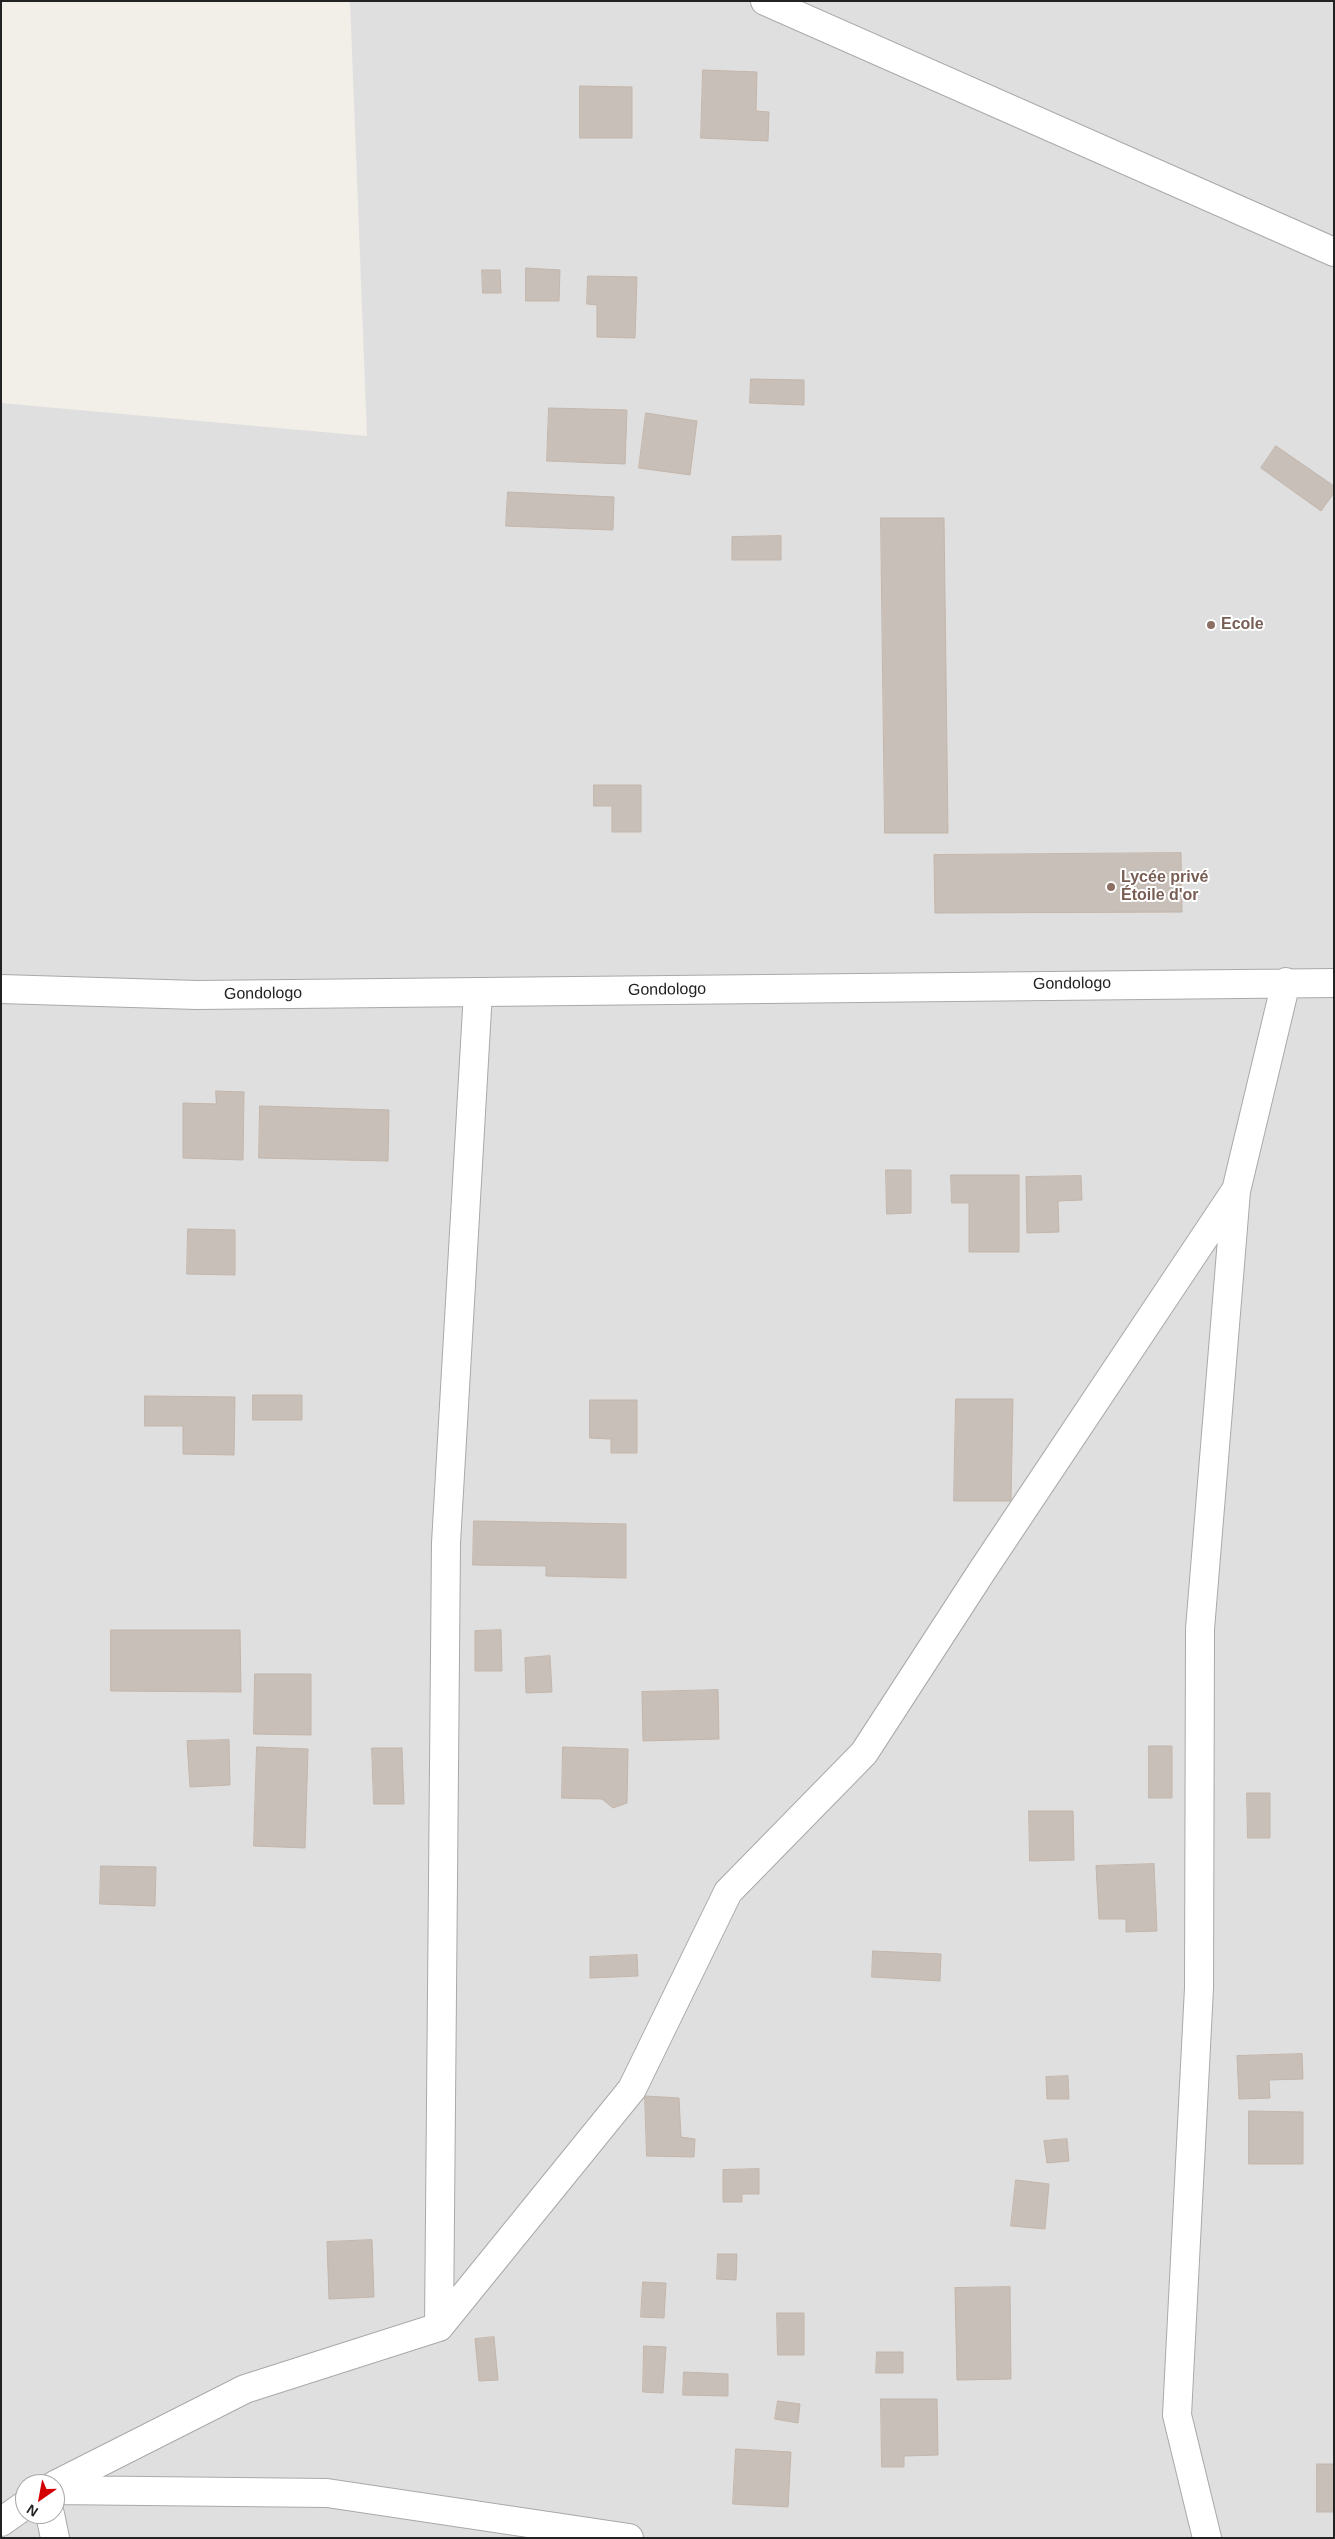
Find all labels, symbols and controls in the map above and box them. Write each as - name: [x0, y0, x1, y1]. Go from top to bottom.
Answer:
- place label: Ecole: [1221, 615, 1264, 635]
- marker: Ecole: [1205, 619, 1217, 631]
- place label: Lycée privé Étoile d'or: [1121, 868, 1208, 906]
- marker: Lycée privé Étoile d'or: [1105, 881, 1117, 893]
- street label: Gondologo: [1033, 974, 1111, 994]
- street label: Gondologo: [628, 980, 706, 1000]
- street label: Gondologo: [224, 984, 302, 1004]
- north arrow: [15, 2474, 65, 2524]
- text: N: [24, 2501, 41, 2520]

